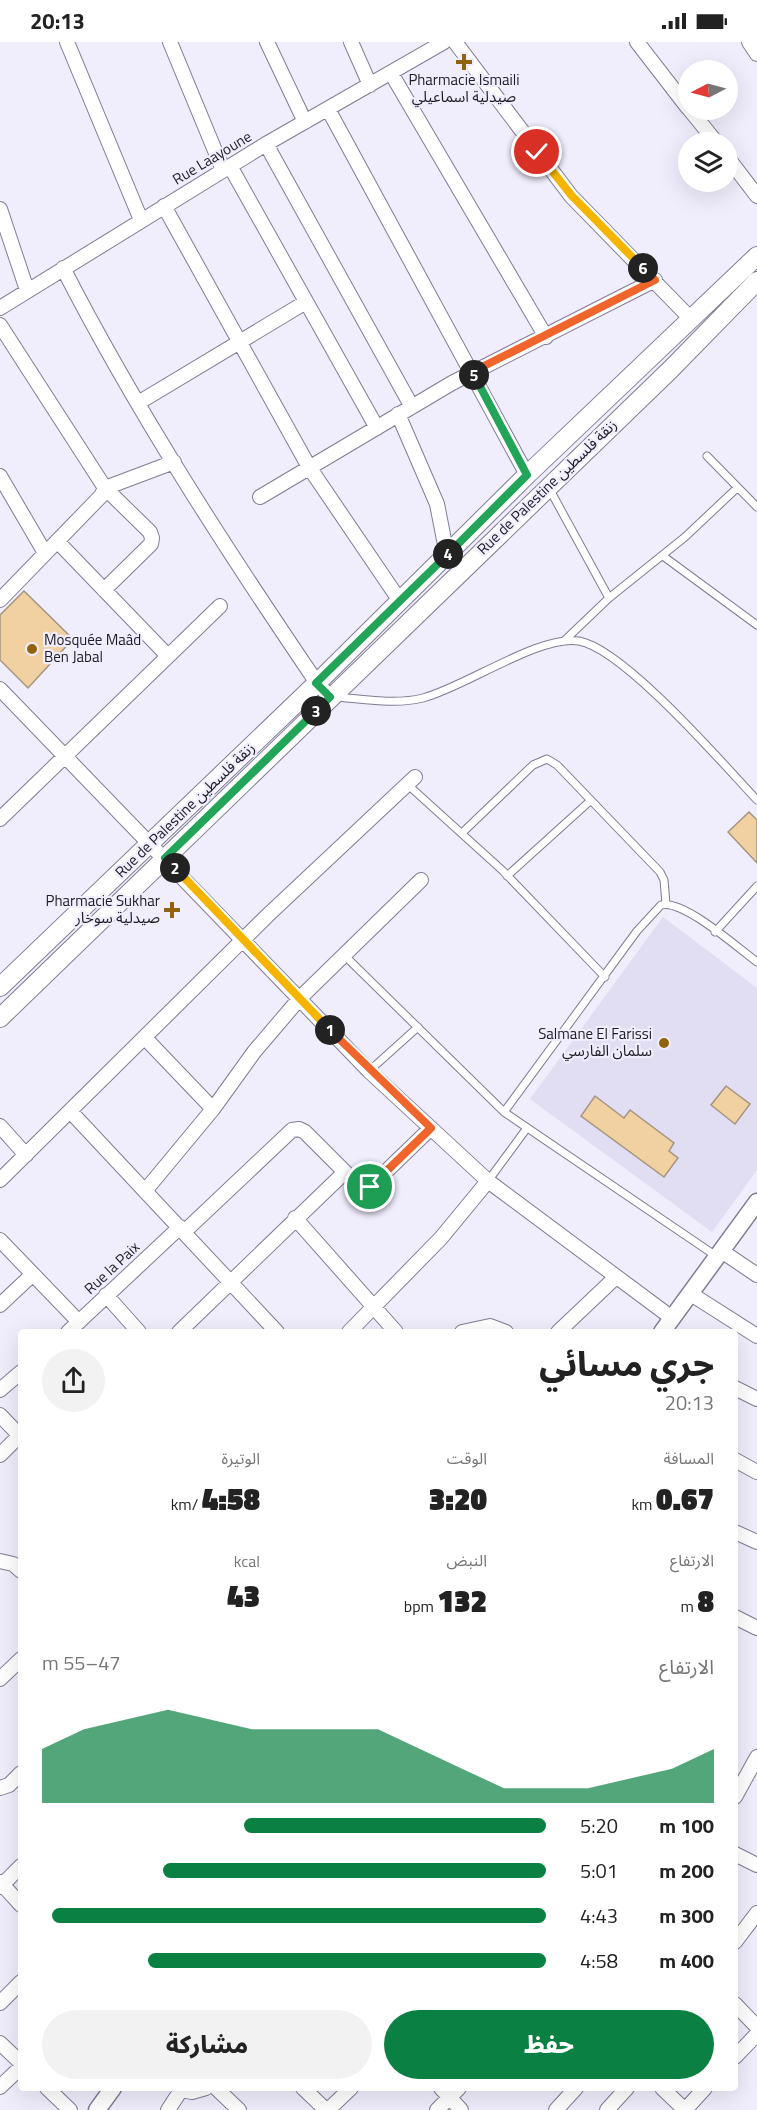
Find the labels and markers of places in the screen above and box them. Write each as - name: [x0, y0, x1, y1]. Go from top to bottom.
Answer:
- marker: Pharmacie Ismaili صيدلية اسماعيلي: [457, 55, 471, 69]
- place label: Pharmacie Ismaili صيدلية اسماعيلي: [408, 68, 520, 108]
- pin: [511, 126, 562, 177]
- pin: 6: [628, 253, 658, 283]
- pin: 5: [459, 360, 489, 390]
- pin: 4: [433, 539, 463, 569]
- place label: Mosquée Maâd Ben Jabal: [44, 628, 141, 668]
- marker: Mosquée Maâd Ben Jabal: [25, 642, 39, 656]
- pin: 3: [301, 696, 331, 726]
- pin: 2: [160, 853, 190, 883]
- place label: Pharmacie Sukhar صيدلية سوخار: [46, 889, 160, 929]
- marker: Pharmacie Sukhar صيدلية سوخار: [165, 903, 179, 917]
- pin: 1: [315, 1015, 345, 1045]
- place label: Salmane El Farissi سلمان الفارسي: [538, 1022, 652, 1062]
- marker: Salmane El Farissi سلمان الفارسي: [657, 1036, 671, 1050]
- pin: [344, 1161, 395, 1212]

